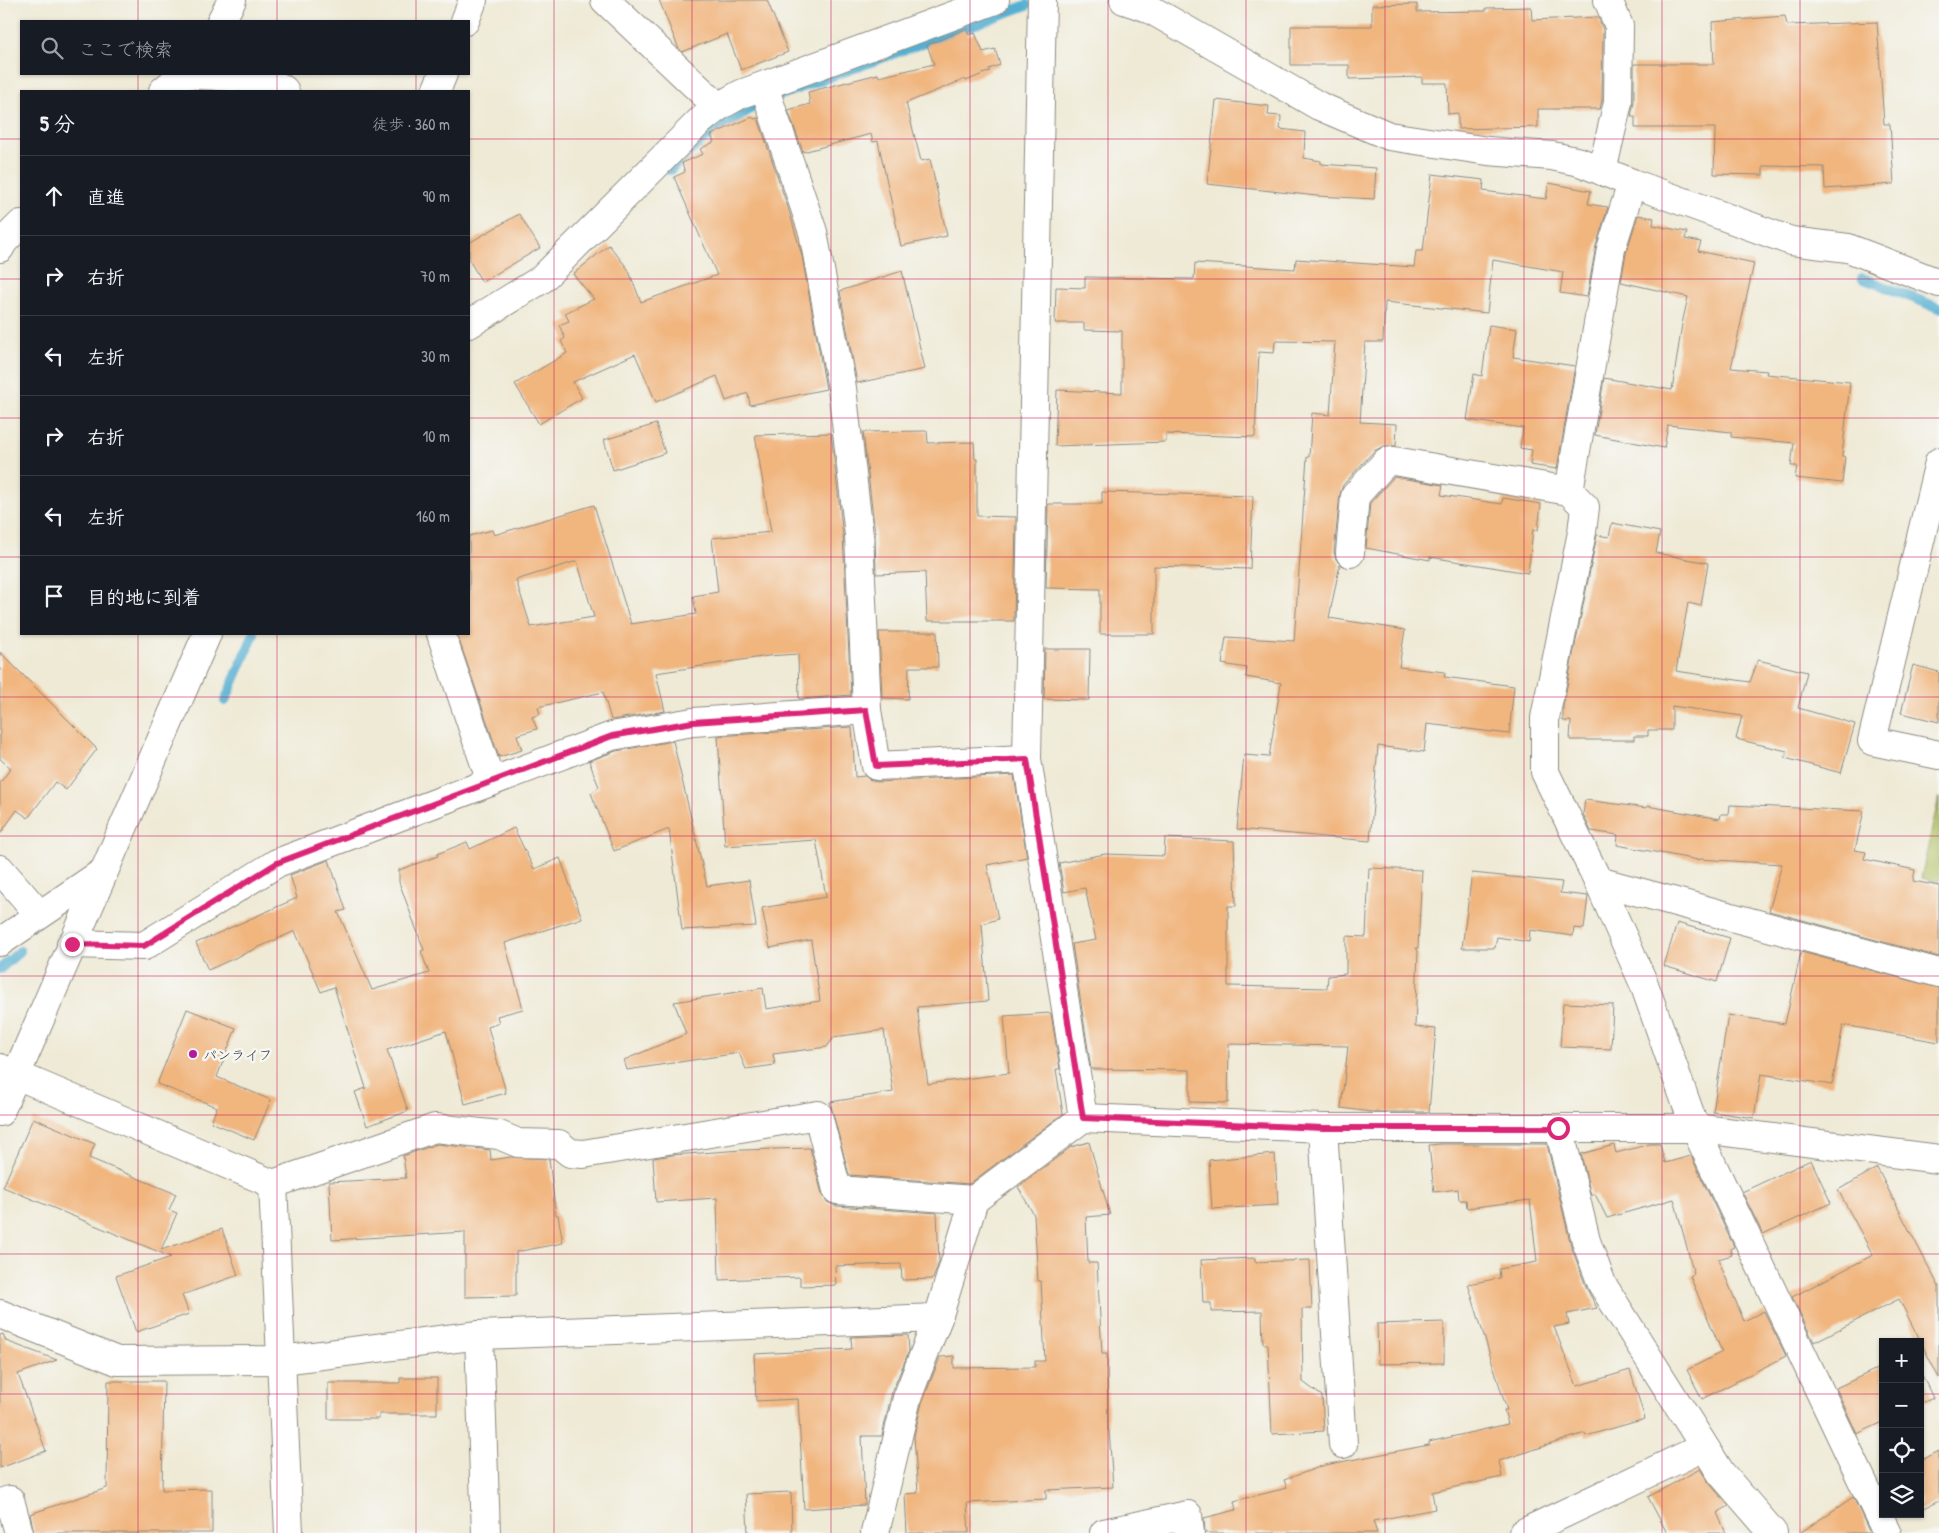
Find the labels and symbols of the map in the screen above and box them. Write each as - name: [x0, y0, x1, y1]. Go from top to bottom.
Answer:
- route end: [61, 933, 84, 956]
- place label: パンライフ: [203, 1045, 272, 1064]
- marker: パンライフ: [187, 1048, 199, 1060]
- route start: [1547, 1117, 1570, 1140]

